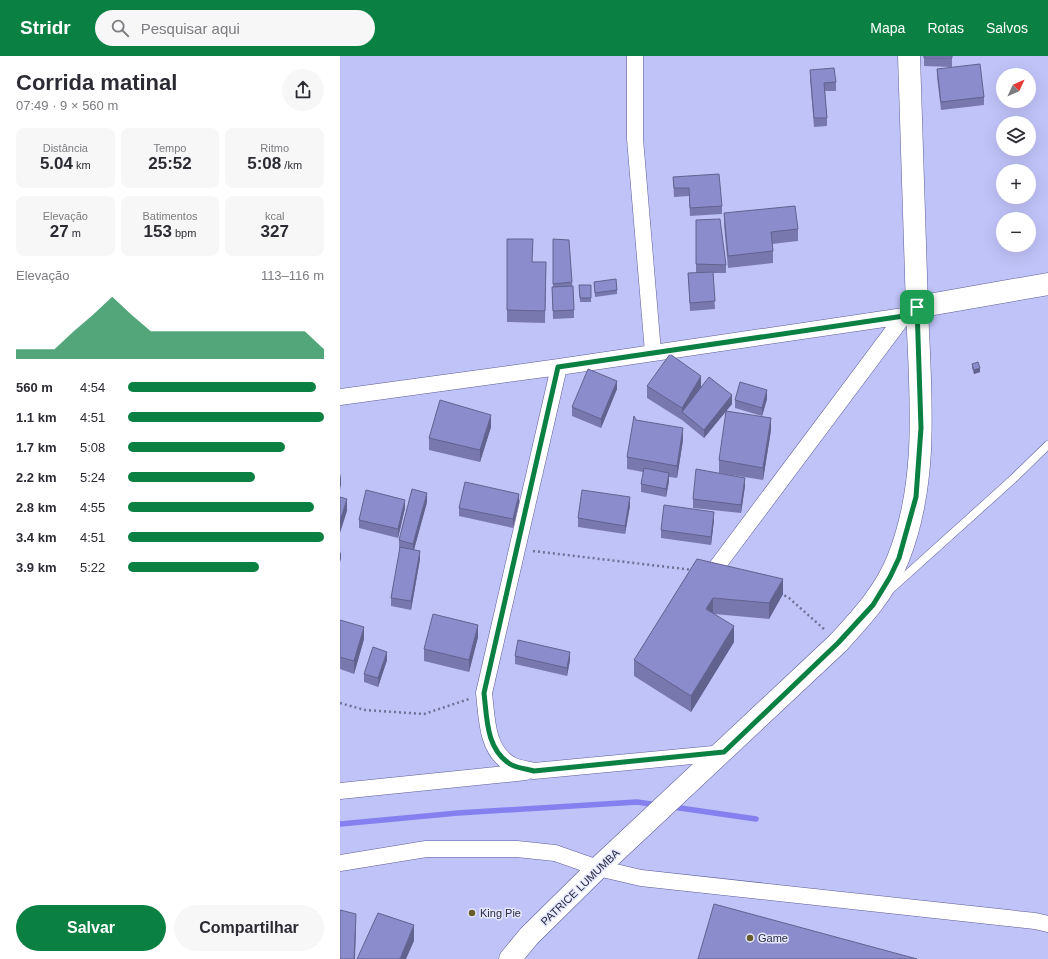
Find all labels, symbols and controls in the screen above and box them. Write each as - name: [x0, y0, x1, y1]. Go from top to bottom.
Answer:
- search box: [95, 10, 375, 46]
- text: Stridr: [20, 17, 71, 38]
- icon: search: [109, 17, 131, 39]
- text: Pesquisar aqui: [141, 20, 240, 37]
- text: Mapa: [870, 20, 905, 36]
- text: Rotas: [927, 20, 964, 36]
- text: Salvos: [986, 20, 1028, 36]
- north arrow: [996, 68, 1036, 108]
- map controls: [996, 68, 1036, 252]
- button: share: [282, 69, 324, 111]
- text: Corrida matinal: [16, 70, 177, 95]
- text: 07:49 · 9 × 560 m: [16, 98, 118, 113]
- button: layers: [996, 116, 1036, 156]
- text: Distância: [43, 142, 88, 154]
- text: Tempo: [153, 142, 187, 154]
- text: Ritmo: [260, 142, 289, 154]
- text: 5.04: [40, 154, 73, 173]
- text: 25:52: [148, 154, 192, 173]
- text: 5:08: [247, 154, 281, 173]
- text: km: [73, 159, 91, 171]
- text: /km: [281, 159, 302, 171]
- button: +: [996, 164, 1036, 204]
- text: Elevação: [43, 210, 88, 222]
- text: Batimentos: [142, 210, 198, 222]
- text: kcal: [265, 210, 284, 222]
- button: −: [996, 212, 1036, 252]
- text: 27: [50, 222, 69, 241]
- text: 153: [144, 222, 172, 241]
- text: 327: [260, 222, 289, 241]
- text: m: [69, 227, 81, 239]
- text: bpm: [172, 227, 196, 239]
- text: Elevação: [16, 268, 69, 283]
- text: 113–116 m: [261, 268, 324, 283]
- pin: [900, 290, 934, 324]
- icon: arrive: [906, 296, 928, 318]
- text: 560 m: [16, 380, 53, 395]
- text: 4:54: [80, 380, 105, 395]
- text: 1.1 km: [16, 410, 56, 425]
- text: 4:51: [80, 410, 105, 425]
- text: 1.7 km: [16, 440, 56, 455]
- text: 5:08: [80, 440, 105, 455]
- text: 2.2 km: [16, 470, 56, 485]
- text: 5:24: [80, 470, 105, 485]
- text: 2.8 km: [16, 500, 56, 515]
- text: 4:55: [80, 500, 105, 515]
- text: 3.4 km: [16, 530, 56, 545]
- text: 4:51: [80, 530, 105, 545]
- text: 3.9 km: [16, 560, 56, 575]
- text: 5:22: [80, 560, 105, 575]
- street label: PATRICE LUMUMBA: [538, 846, 622, 927]
- button: Salvar: [16, 905, 166, 951]
- button: Compartilhar: [174, 905, 324, 951]
- place label: King Pie: [480, 907, 521, 919]
- marker: King Pie: [467, 908, 477, 918]
- place label: Game: [758, 932, 788, 944]
- marker: Game: [745, 933, 755, 943]

